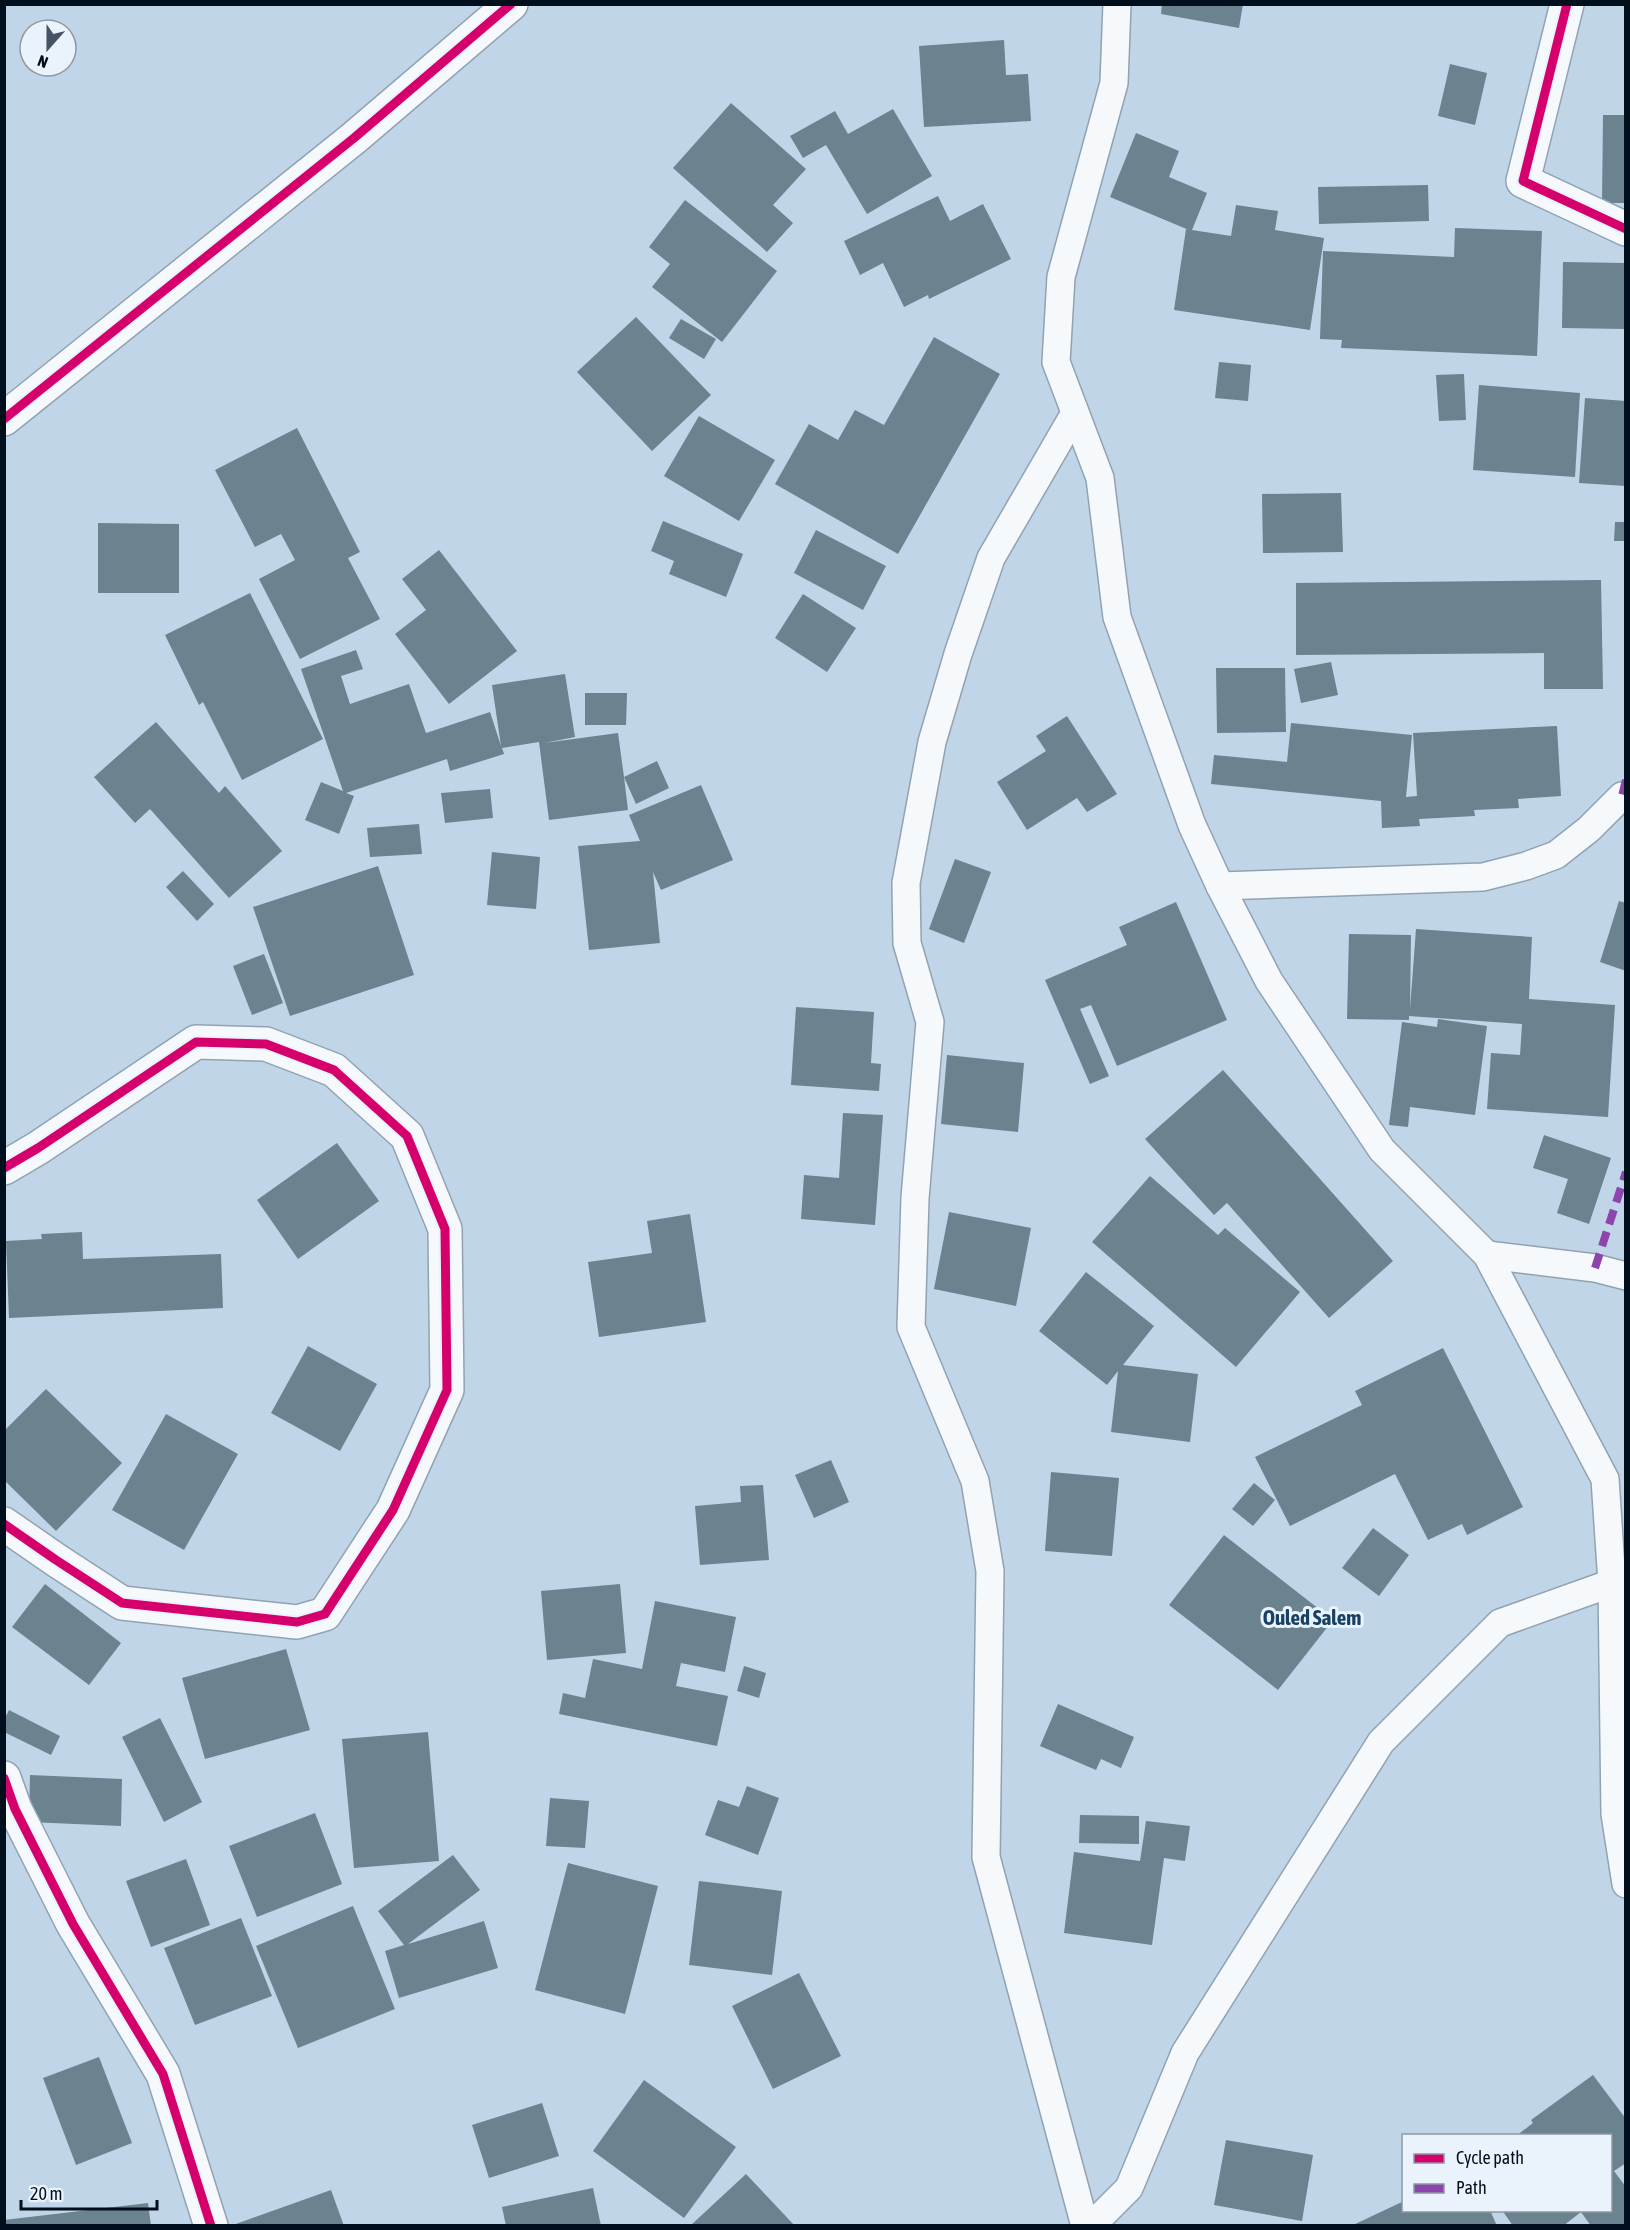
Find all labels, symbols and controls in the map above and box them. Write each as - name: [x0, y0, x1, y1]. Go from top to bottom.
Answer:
- north arrow: [18, 18, 78, 78]
- text: N: [35, 52, 50, 72]
- district label: Ouled Salem: [1263, 1605, 1361, 1629]
- legend: [1402, 2134, 1612, 2212]
- text: Cycle path: [1456, 2147, 1524, 2168]
- scale bar: [21, 2173, 158, 2211]
- text: Path: [1456, 2177, 1487, 2198]
- text: 20 m: [30, 2183, 62, 2204]

